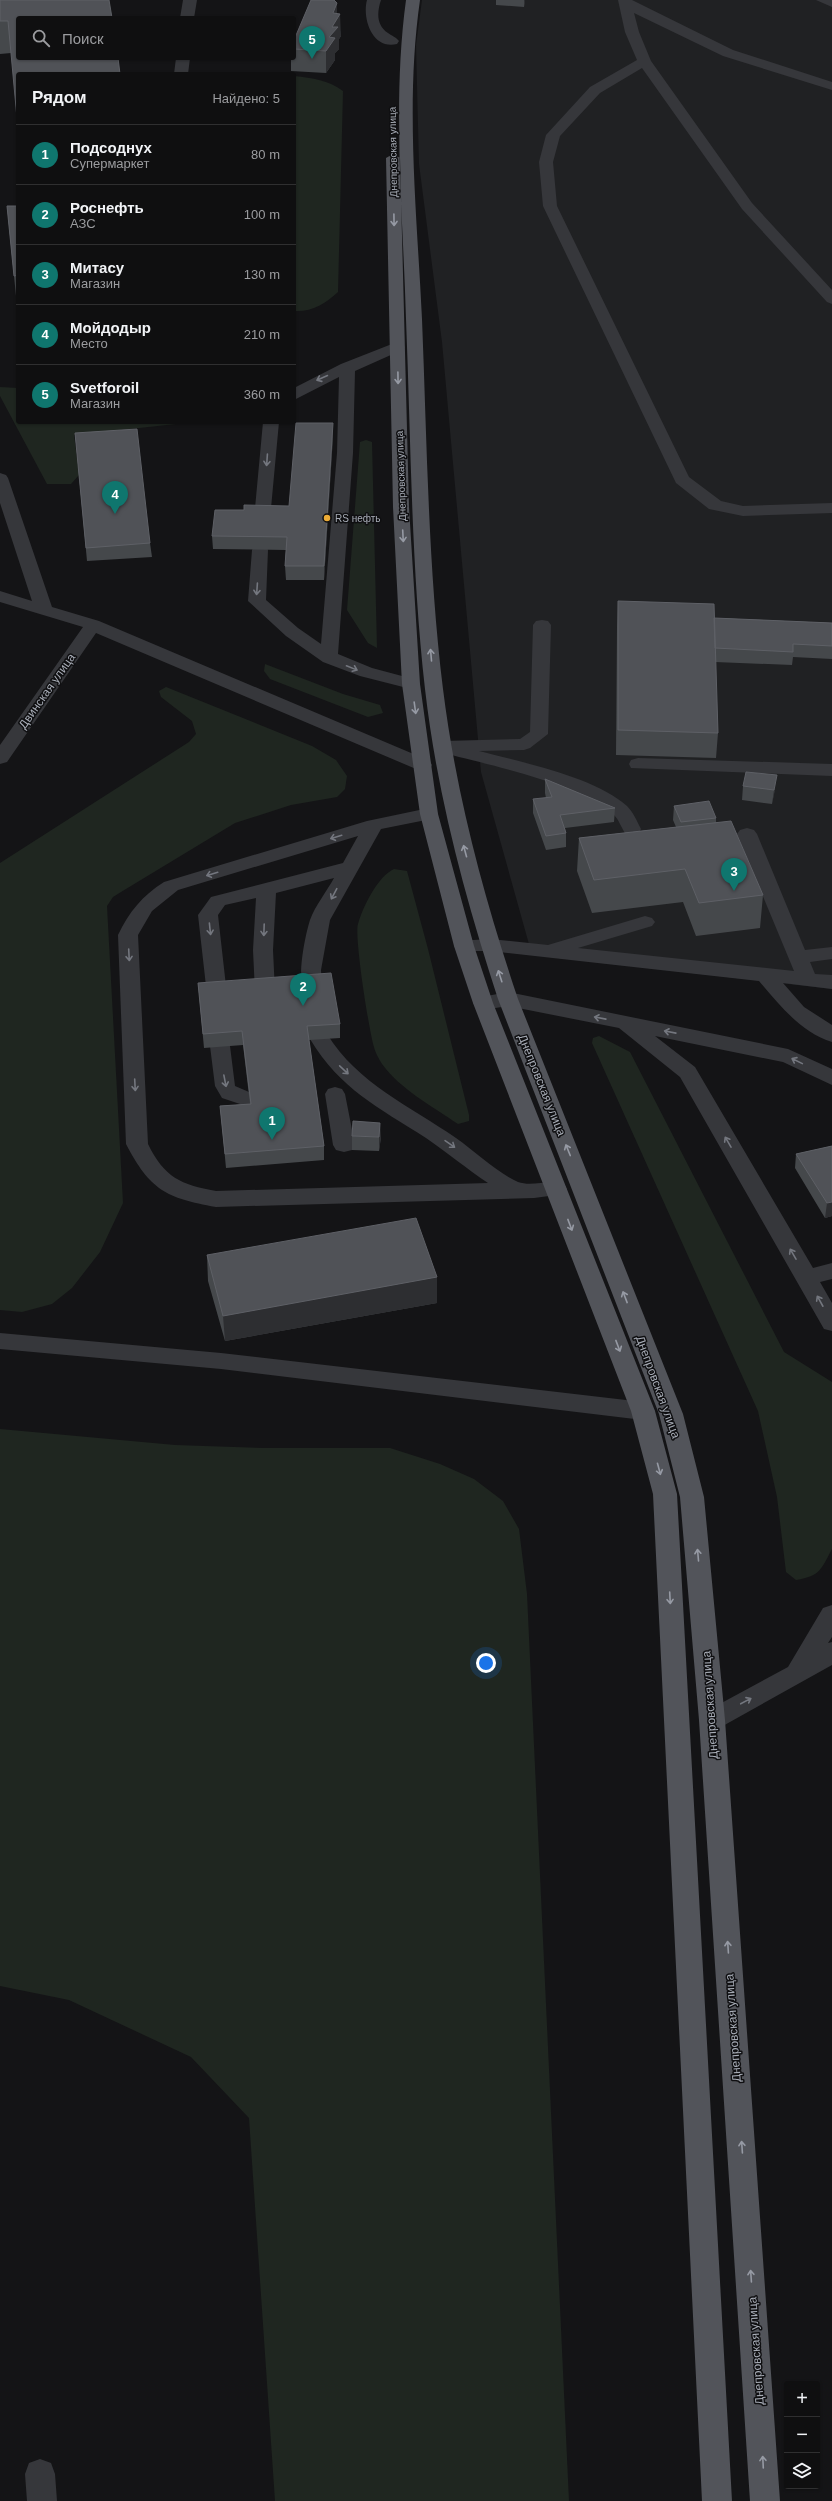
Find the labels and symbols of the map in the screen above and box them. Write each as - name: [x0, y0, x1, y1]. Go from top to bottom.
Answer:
- pin: 5: [299, 26, 325, 59]
- street label: Днепровская улица: [387, 106, 399, 197]
- one-way arrow: [390, 213, 398, 226]
- one-way arrow: [394, 371, 402, 384]
- one-way arrow: [317, 375, 329, 382]
- street label: Днепровская улица: [394, 430, 408, 521]
- one-way arrow: [263, 453, 270, 466]
- pin: 4: [102, 481, 128, 514]
- marker: RS нефть: [322, 513, 332, 523]
- place label: RS нефть: [335, 513, 381, 524]
- one-way arrow: [399, 529, 406, 542]
- one-way arrow: [254, 582, 261, 595]
- one-way arrow: [428, 649, 435, 662]
- street label: Двинская улица: [16, 650, 78, 731]
- one-way arrow: [346, 665, 358, 672]
- one-way arrow: [411, 701, 419, 714]
- one-way arrow: [330, 834, 343, 841]
- one-way arrow: [461, 845, 468, 858]
- pin: 3: [721, 858, 747, 891]
- one-way arrow: [205, 871, 218, 878]
- one-way arrow: [329, 888, 337, 900]
- one-way arrow: [206, 922, 214, 935]
- one-way arrow: [260, 923, 268, 936]
- one-way arrow: [125, 948, 132, 961]
- one-way arrow: [496, 971, 504, 983]
- pin: 2: [290, 973, 316, 1006]
- one-way arrow: [594, 1014, 607, 1022]
- one-way arrow: [664, 1028, 677, 1036]
- street label: Днепровская улица: [515, 1032, 569, 1138]
- one-way arrow: [791, 1056, 803, 1064]
- one-way arrow: [339, 1065, 349, 1074]
- one-way arrow: [221, 1074, 229, 1087]
- one-way arrow: [131, 1078, 138, 1091]
- pin: 1: [259, 1107, 285, 1140]
- one-way arrow: [724, 1136, 732, 1148]
- one-way arrow: [444, 1140, 455, 1148]
- one-way arrow: [563, 1144, 571, 1156]
- one-way arrow: [567, 1219, 575, 1231]
- one-way arrow: [789, 1248, 797, 1260]
- one-way arrow: [621, 1291, 629, 1303]
- one-way arrow: [815, 1295, 823, 1307]
- street label: Днепровская улица: [633, 1334, 683, 1441]
- one-way arrow: [614, 1340, 622, 1352]
- one-way arrow: [655, 1463, 663, 1476]
- one-way arrow: [694, 1549, 701, 1562]
- one-way arrow: [667, 1591, 674, 1604]
- street label: Днепровская улица: [699, 1650, 721, 1760]
- your location: [476, 1653, 496, 1673]
- one-way arrow: [740, 1697, 752, 1704]
- one-way arrow: [724, 1941, 731, 1954]
- street label: Днепровская улица: [722, 1973, 744, 2083]
- one-way arrow: [738, 2141, 745, 2154]
- one-way arrow: [747, 2270, 754, 2283]
- street label: Днепровская улица: [745, 2296, 767, 2406]
- one-way arrow: [759, 2456, 766, 2469]

